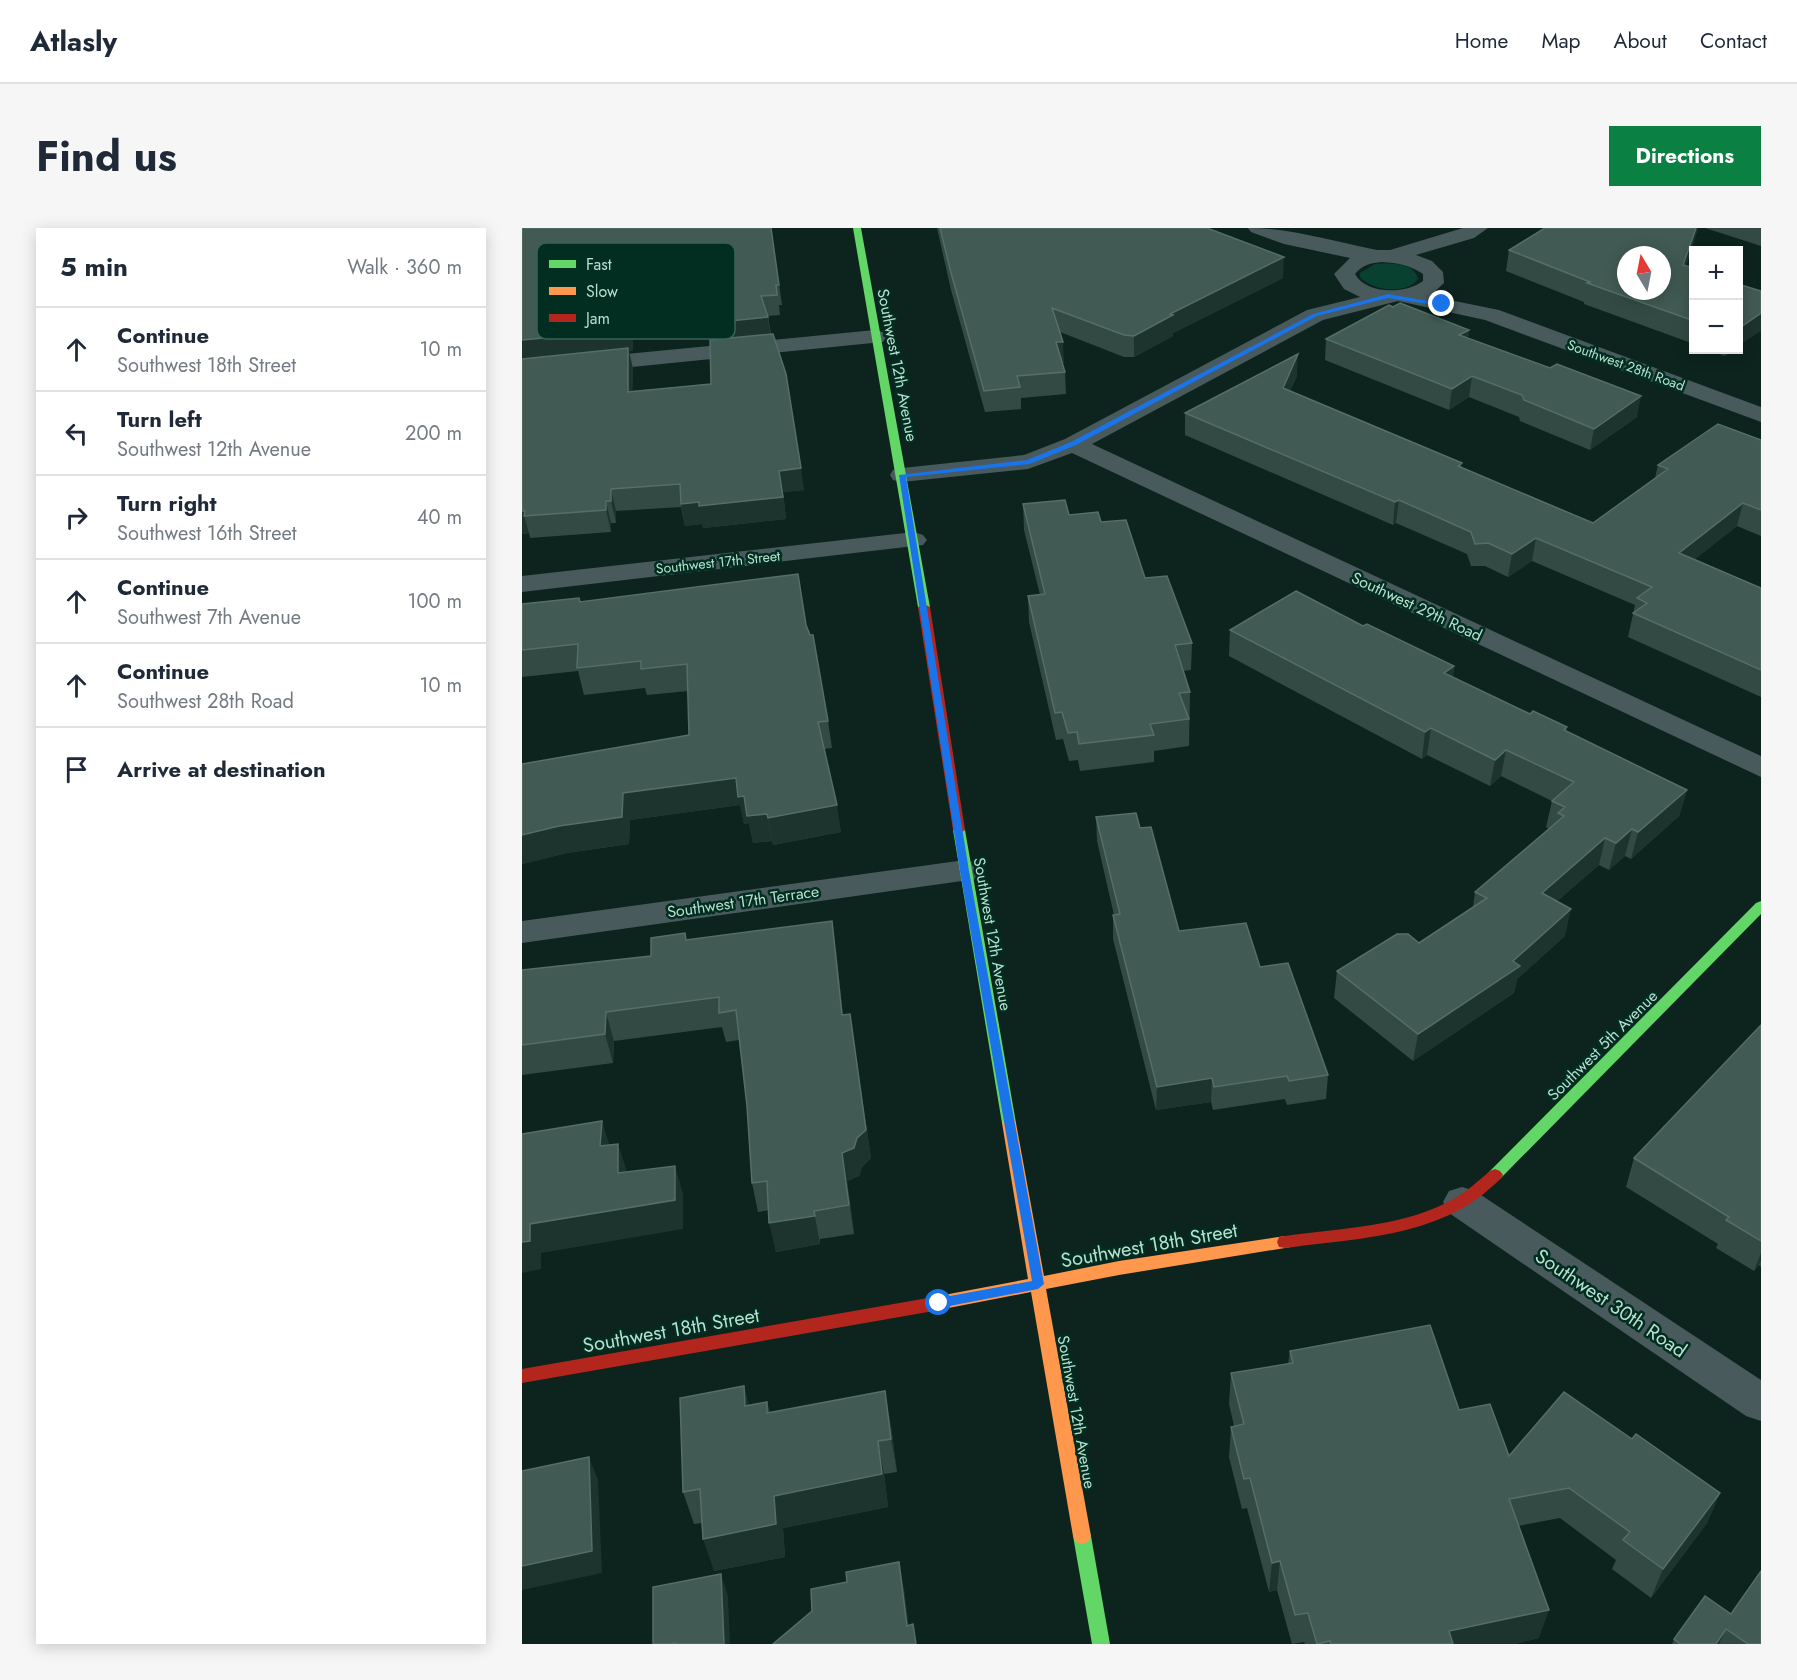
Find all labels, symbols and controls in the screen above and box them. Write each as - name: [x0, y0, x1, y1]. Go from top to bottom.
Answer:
- text: Atlasly: [30, 21, 117, 62]
- text: Home: [1455, 26, 1508, 56]
- text: Map: [1541, 26, 1581, 56]
- text: About: [1614, 26, 1667, 56]
- text: Contact: [1700, 26, 1767, 56]
- text: Find us: [36, 126, 177, 187]
- button: Directions: [1609, 126, 1761, 186]
- legend: [537, 243, 735, 339]
- north arrow: [1617, 246, 1671, 300]
- map controls: [1689, 246, 1743, 354]
- button: +: [1689, 246, 1743, 300]
- text: 5 min: [60, 248, 128, 286]
- text: Walk · 360 m: [347, 253, 462, 282]
- text: Fast: [586, 253, 612, 276]
- text: Slow: [586, 280, 618, 303]
- street label: Southwest 12th Avenue: [871, 287, 924, 443]
- route end: [1428, 290, 1454, 316]
- button: −: [1689, 300, 1743, 354]
- text: Jam: [584, 307, 610, 330]
- text: Continue: [117, 319, 209, 351]
- icon: ahead: [60, 333, 93, 366]
- street label: Southwest 28th Road: [1564, 334, 1688, 396]
- text: 10 m: [419, 335, 462, 364]
- text: Southwest 18th Street: [117, 351, 296, 380]
- text: Turn left: [117, 403, 202, 435]
- icon: left: [60, 417, 93, 450]
- text: 200 m: [405, 419, 462, 448]
- text: Southwest 12th Avenue: [117, 435, 311, 464]
- text: Turn right: [117, 487, 217, 519]
- icon: right: [60, 501, 93, 534]
- text: 40 m: [417, 503, 462, 532]
- text: Southwest 16th Street: [117, 519, 297, 548]
- street label: Southwest 17th Street: [655, 545, 782, 578]
- street label: Southwest 29th Road: [1348, 566, 1486, 647]
- text: Continue: [117, 571, 209, 603]
- icon: ahead: [60, 585, 93, 618]
- text: 100 m: [407, 587, 462, 616]
- text: Southwest 7th Avenue: [117, 603, 301, 632]
- text: Continue: [117, 655, 209, 687]
- icon: ahead: [60, 669, 93, 702]
- text: 10 m: [419, 671, 462, 700]
- text: Southwest 28th Road: [117, 687, 294, 716]
- icon: arrive: [60, 753, 93, 786]
- text: Arrive at destination: [117, 753, 326, 785]
- street label: Southwest 12th Avenue: [968, 856, 1017, 1013]
- street label: Southwest 17th Terrace: [666, 879, 821, 924]
- street label: Southwest 5th Avenue: [1542, 985, 1663, 1106]
- street label: Southwest 18th Street: [1058, 1216, 1240, 1275]
- street label: Southwest 30th Road: [1529, 1242, 1692, 1365]
- route start: [925, 1289, 951, 1315]
- street label: Southwest 18th Street: [580, 1301, 762, 1360]
- street label: Southwest 12th Avenue: [1052, 1334, 1101, 1491]

